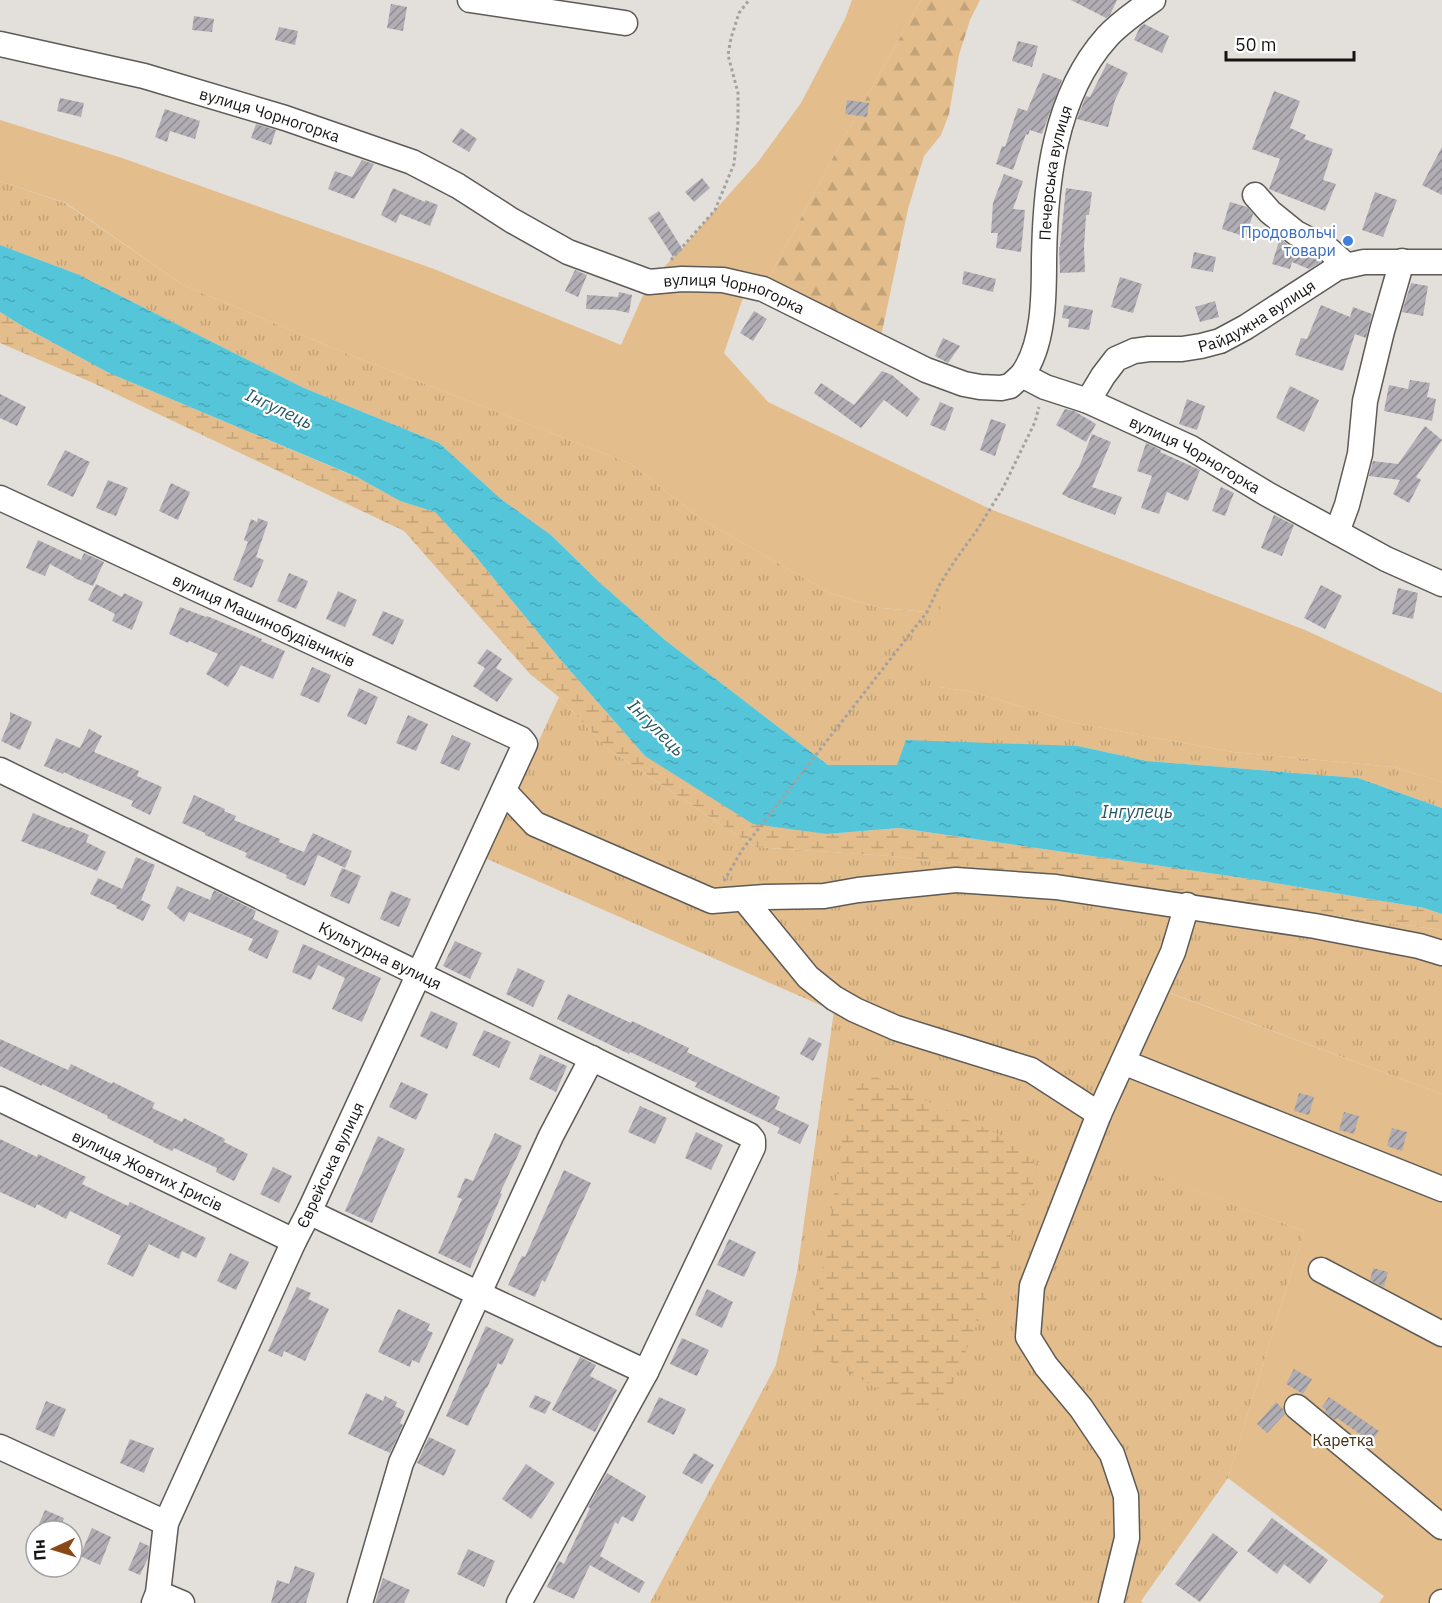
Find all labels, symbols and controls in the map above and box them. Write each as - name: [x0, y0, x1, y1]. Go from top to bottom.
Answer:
- scale bar: [1226, 24, 1354, 62]
- text: 50 m: [1235, 33, 1277, 56]
- street label: вулиця Чорногорка: [197, 83, 343, 146]
- street label: Печерська вулиця: [1034, 102, 1076, 241]
- place label: Продовольчі товари: [1241, 222, 1336, 260]
- marker: Продовольчі товари: [1341, 234, 1355, 248]
- street label: вулиця Чорногорка: [662, 269, 808, 318]
- street label: Райдужна вулиця: [1196, 275, 1319, 356]
- water label: Інгулець: [242, 383, 317, 434]
- street label: вулиця Чорногорка: [1126, 411, 1265, 498]
- street label: вулиця Машинобудівників: [170, 569, 359, 671]
- water label: Інгулець: [623, 694, 690, 761]
- water label: Інгулець: [1101, 800, 1173, 823]
- street label: Культурна вулиця: [316, 917, 445, 994]
- street label: Єврейська вулиця: [292, 1099, 368, 1231]
- street label: вулиця Жовтих Ірисів: [69, 1125, 226, 1215]
- park label: Каретка: [1312, 1430, 1374, 1450]
- north arrow: [24, 1519, 84, 1579]
- text: Пн: [28, 1539, 50, 1561]

